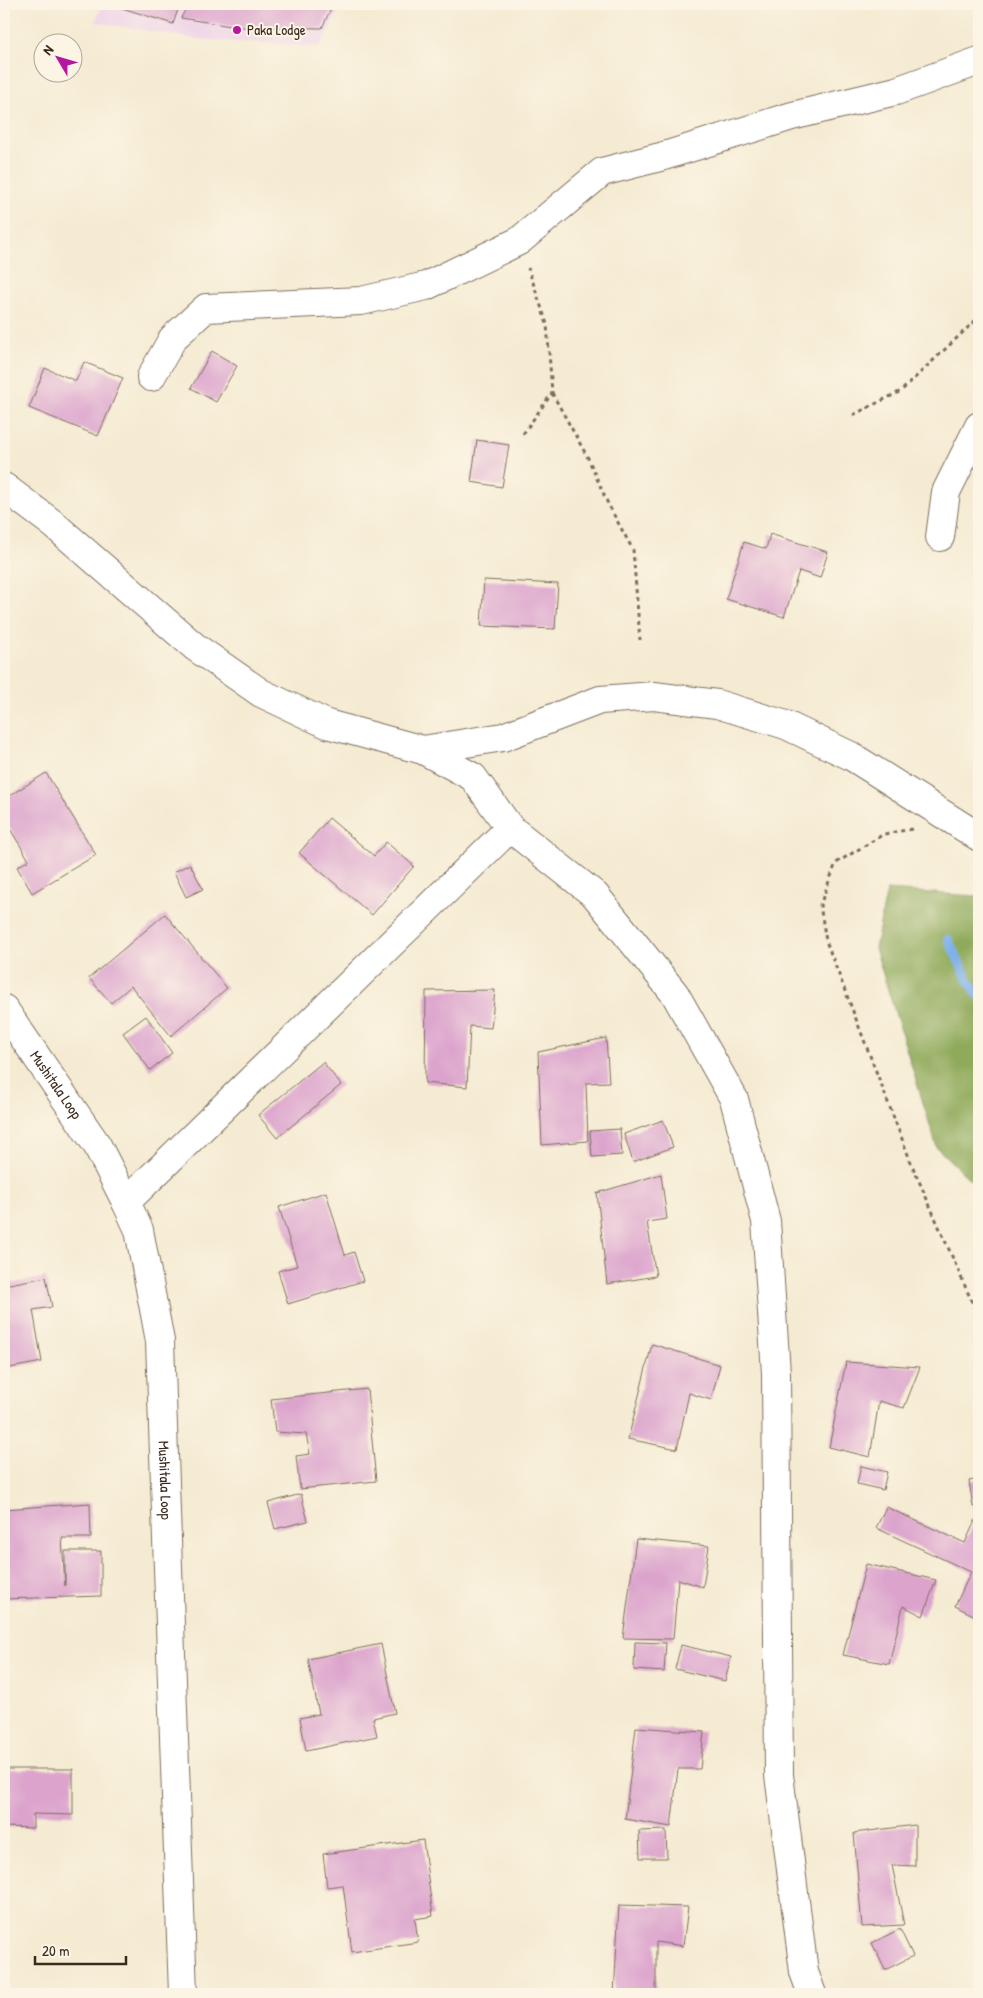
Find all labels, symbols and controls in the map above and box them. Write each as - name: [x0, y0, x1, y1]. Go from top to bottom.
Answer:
- place label: Paka Lodge: [247, 19, 306, 40]
- marker: Paka Lodge: [231, 24, 243, 36]
- north arrow: [32, 32, 82, 82]
- text: N: [38, 40, 57, 58]
- street label: Mushitala Loop: [25, 1046, 88, 1124]
- street label: Mushitala Loop: [154, 1441, 177, 1521]
- scale bar: [35, 1933, 126, 1965]
- text: 20 m: [42, 1940, 69, 1961]

